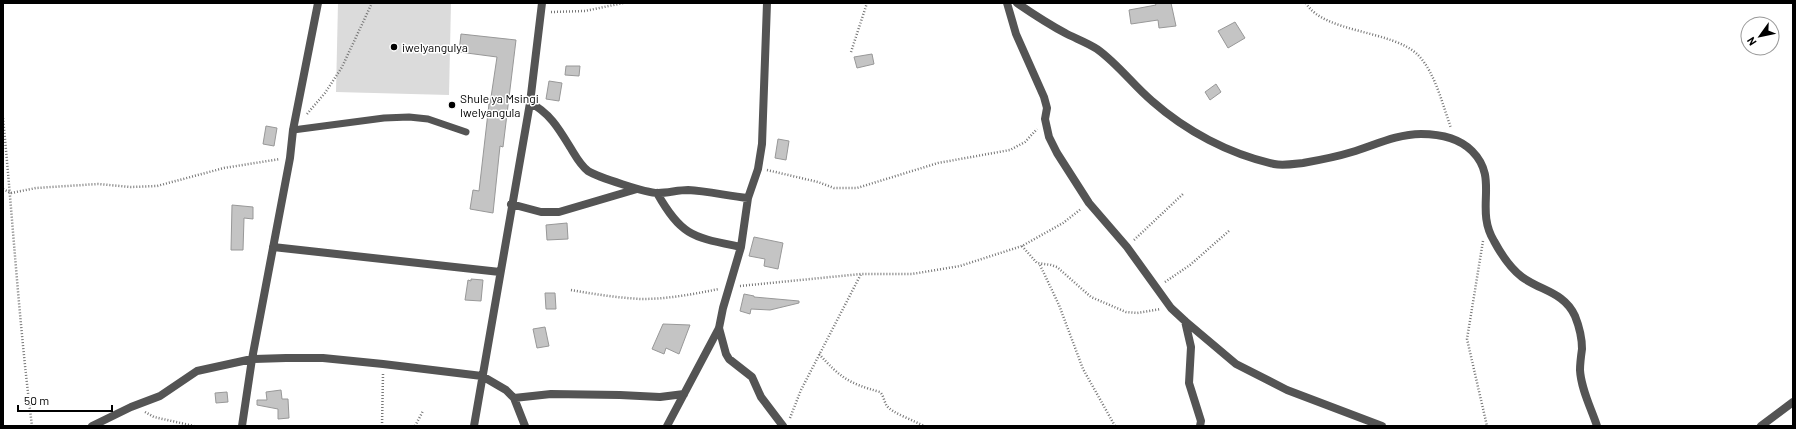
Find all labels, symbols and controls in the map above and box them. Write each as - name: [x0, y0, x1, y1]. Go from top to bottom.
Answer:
- north arrow: [1740, 16, 1780, 56]
- text: N: [1744, 35, 1759, 48]
- place label: iwelyangulya: [402, 40, 468, 54]
- marker: iwelyangulya: [389, 42, 399, 52]
- place label: Shule ya Msingi Iwelyangula: [460, 91, 539, 119]
- marker: Shule ya Msingi Iwelyangula: [447, 100, 457, 110]
- scale bar: [18, 387, 112, 413]
- text: 50 m: [24, 393, 49, 407]

